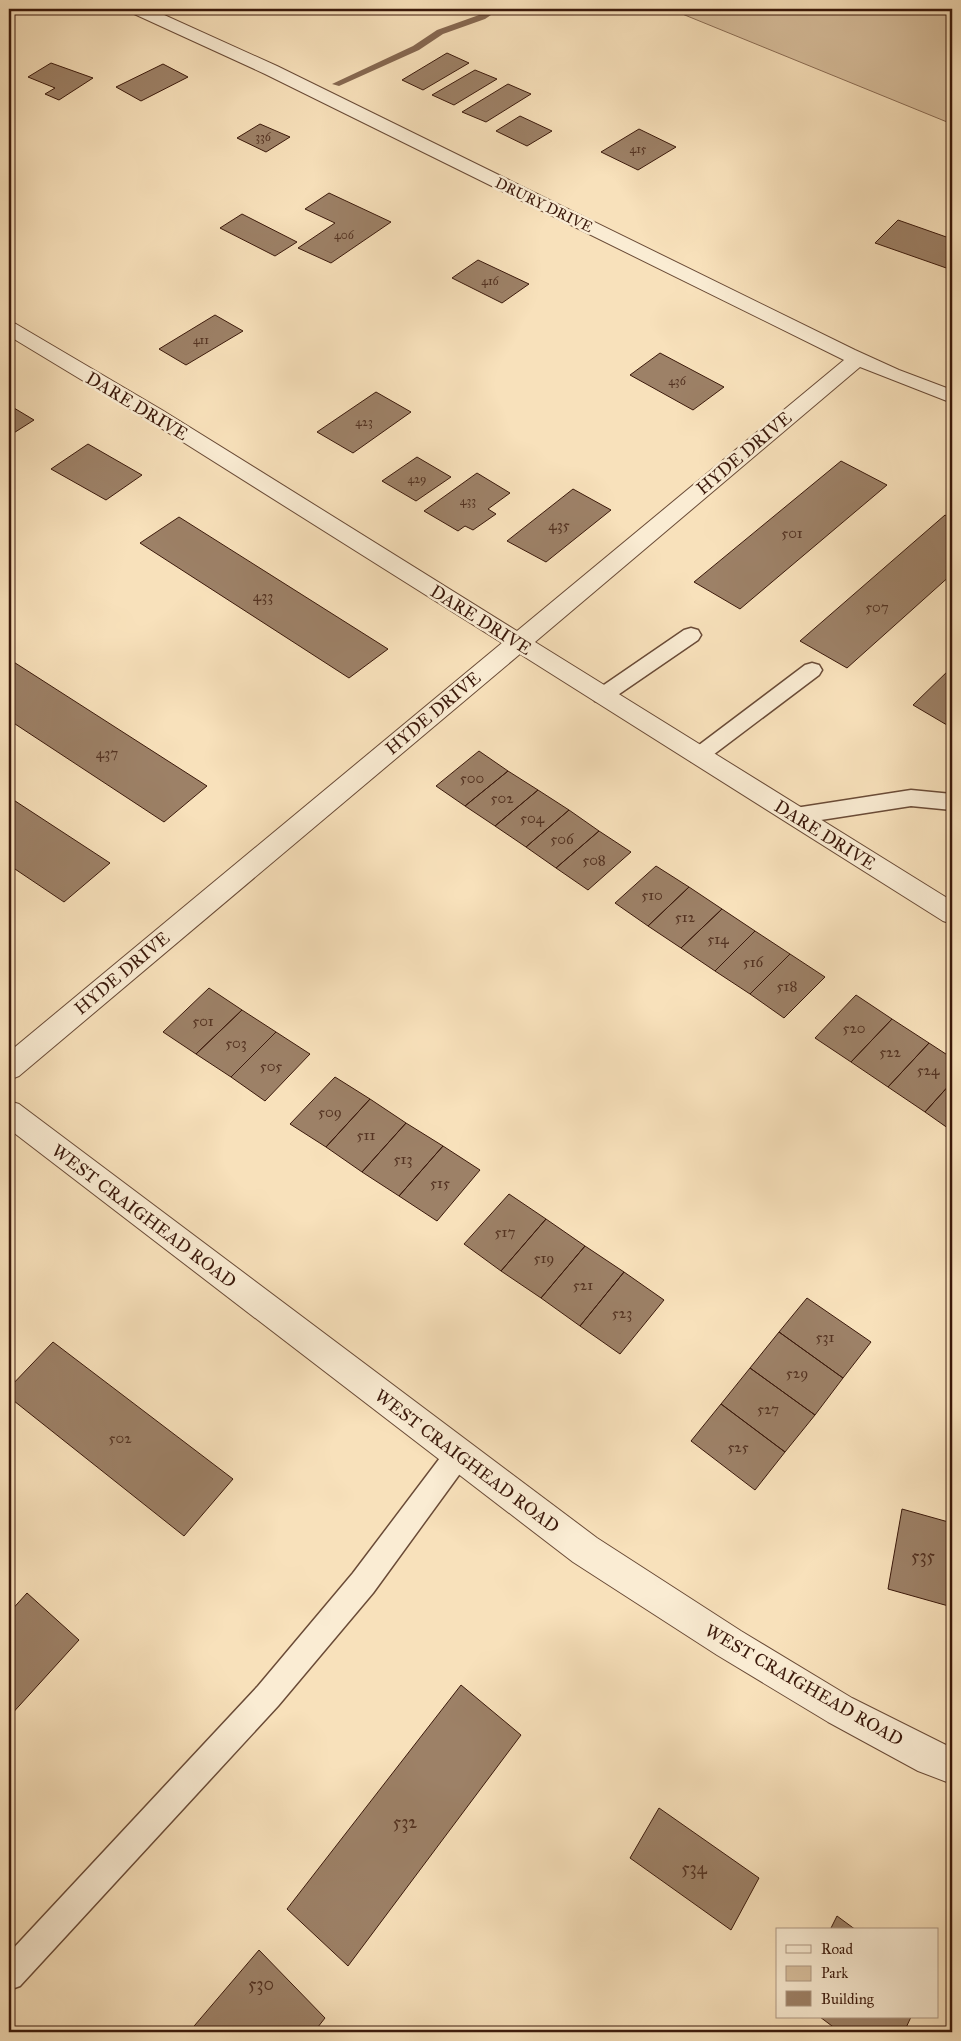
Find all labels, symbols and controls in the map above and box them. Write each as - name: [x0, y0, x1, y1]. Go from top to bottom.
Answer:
- house number: 336: [255, 130, 272, 144]
- house number: 415: [630, 142, 647, 156]
- street label: DRURY DRIVE: [492, 174, 596, 237]
- house number: 406: [334, 228, 355, 242]
- house number: 416: [481, 274, 500, 288]
- house number: 411: [193, 333, 209, 347]
- street label: DARE DRIVE: [82, 367, 192, 445]
- house number: 436: [668, 374, 687, 388]
- street label: HYDE DRIVE: [692, 407, 796, 499]
- house number: 423: [355, 415, 373, 429]
- house number: 429: [407, 472, 427, 486]
- house number: 433: [460, 494, 476, 508]
- house number: 435: [548, 516, 570, 534]
- house number: 501: [781, 524, 803, 542]
- street label: DARE DRIVE: [426, 580, 536, 660]
- house number: 433: [253, 587, 273, 605]
- house number: 507: [865, 598, 889, 616]
- street label: HYDE DRIVE: [381, 667, 485, 759]
- house number: 437: [96, 744, 118, 762]
- house number: 500: [460, 769, 484, 787]
- house number: 502: [490, 789, 514, 807]
- street label: DARE DRIVE: [770, 795, 880, 875]
- house number: 504: [520, 809, 545, 827]
- house number: 506: [550, 830, 575, 848]
- house number: 508: [582, 851, 606, 869]
- house number: 510: [641, 886, 663, 904]
- house number: 512: [675, 908, 696, 926]
- street label: HYDE DRIVE: [70, 927, 174, 1019]
- house number: 514: [707, 930, 729, 948]
- house number: 516: [743, 953, 765, 971]
- house number: 518: [777, 977, 797, 995]
- house number: 501: [192, 1012, 214, 1030]
- house number: 520: [842, 1019, 866, 1037]
- house number: 503: [225, 1034, 247, 1052]
- house number: 522: [879, 1043, 901, 1061]
- house number: 505: [260, 1057, 282, 1075]
- house number: 524: [917, 1061, 940, 1079]
- house number: 509: [318, 1103, 342, 1121]
- house number: 511: [357, 1126, 375, 1144]
- street label: WEST CRAIGHEAD ROAD: [48, 1140, 240, 1292]
- house number: 513: [394, 1150, 412, 1168]
- house number: 515: [430, 1174, 450, 1192]
- house number: 517: [495, 1223, 515, 1241]
- house number: 519: [534, 1249, 554, 1267]
- house number: 521: [573, 1276, 593, 1294]
- house number: 523: [612, 1304, 632, 1322]
- house number: 531: [816, 1328, 835, 1346]
- house number: 529: [786, 1364, 808, 1382]
- street label: WEST CRAIGHEAD ROAD: [371, 1385, 563, 1537]
- house number: 527: [757, 1400, 779, 1418]
- house number: 502: [108, 1429, 132, 1447]
- house number: 525: [727, 1438, 749, 1456]
- house number: 535: [911, 1545, 936, 1567]
- street label: WEST CRAIGHEAD ROAD: [701, 1619, 907, 1751]
- house number: 532: [393, 1811, 417, 1833]
- house number: 534: [681, 1857, 708, 1879]
- legend: [776, 1928, 938, 2018]
- text: Road: [821, 1940, 853, 1958]
- text: Park: [821, 1964, 848, 1982]
- house number: 530: [248, 1973, 274, 1995]
- text: Building: [821, 1990, 875, 2008]

